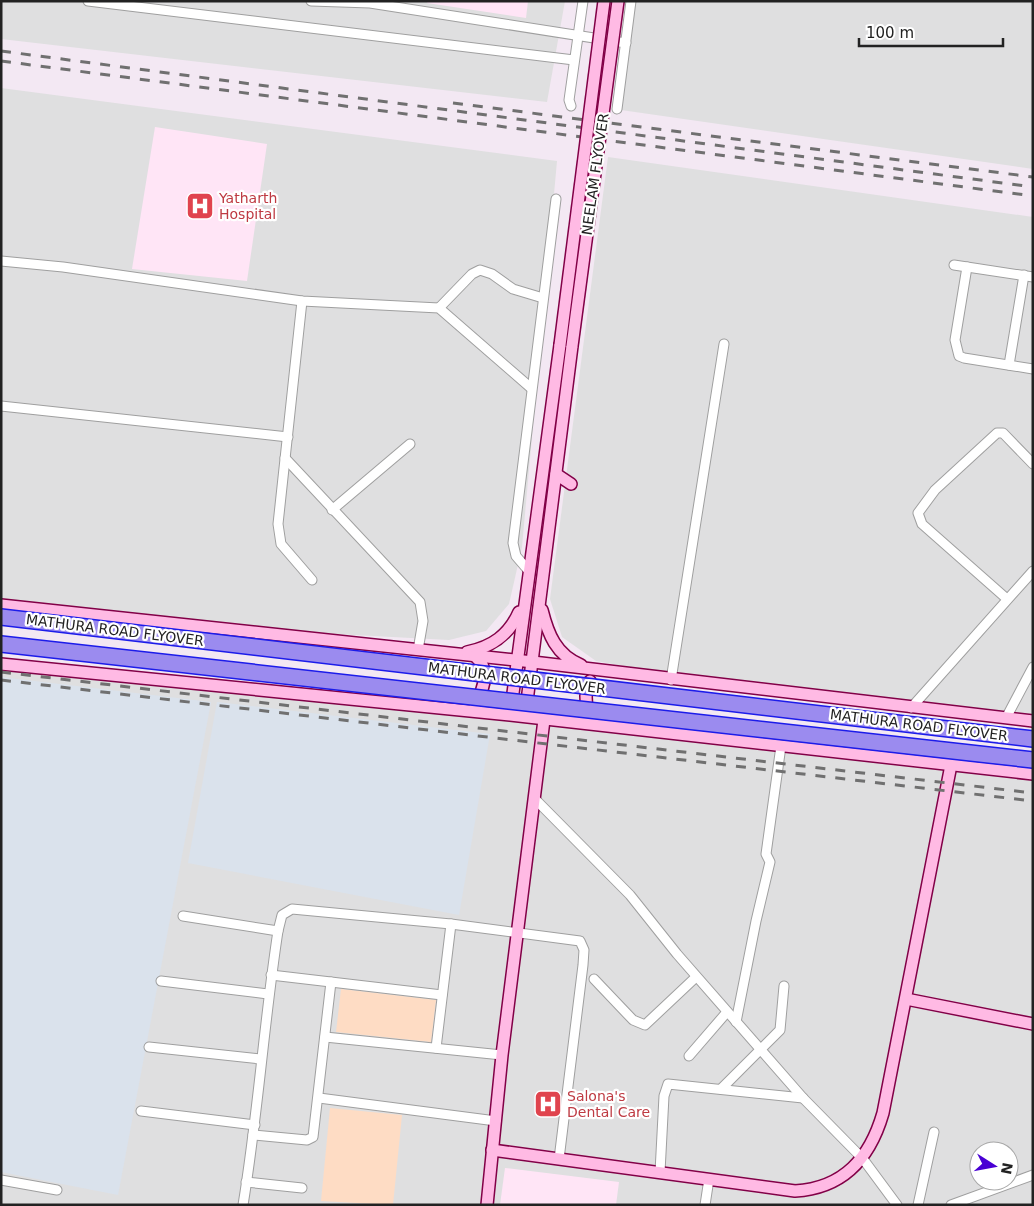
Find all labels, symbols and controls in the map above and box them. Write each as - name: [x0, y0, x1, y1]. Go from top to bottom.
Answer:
- scale bar: [859, 15, 1003, 47]
- text: 100 m: [866, 24, 914, 42]
- street label: NEELAM FLYOVER: [579, 112, 612, 236]
- place label: Yatharth Hospital: [218, 190, 277, 222]
- hospital icon: Yatharth Hospital: [185, 191, 215, 221]
- street label: MATHURA ROAD FLYOVER: [25, 611, 205, 649]
- street label: MATHURA ROAD FLYOVER: [427, 659, 607, 697]
- street label: MATHURA ROAD FLYOVER: [829, 706, 1009, 744]
- place label: Salona's Dental Care: [567, 1088, 650, 1120]
- hospital icon: Salona's Dental Care: [533, 1089, 563, 1119]
- north arrow: [969, 1141, 1019, 1191]
- text: N: [998, 1161, 1016, 1176]

